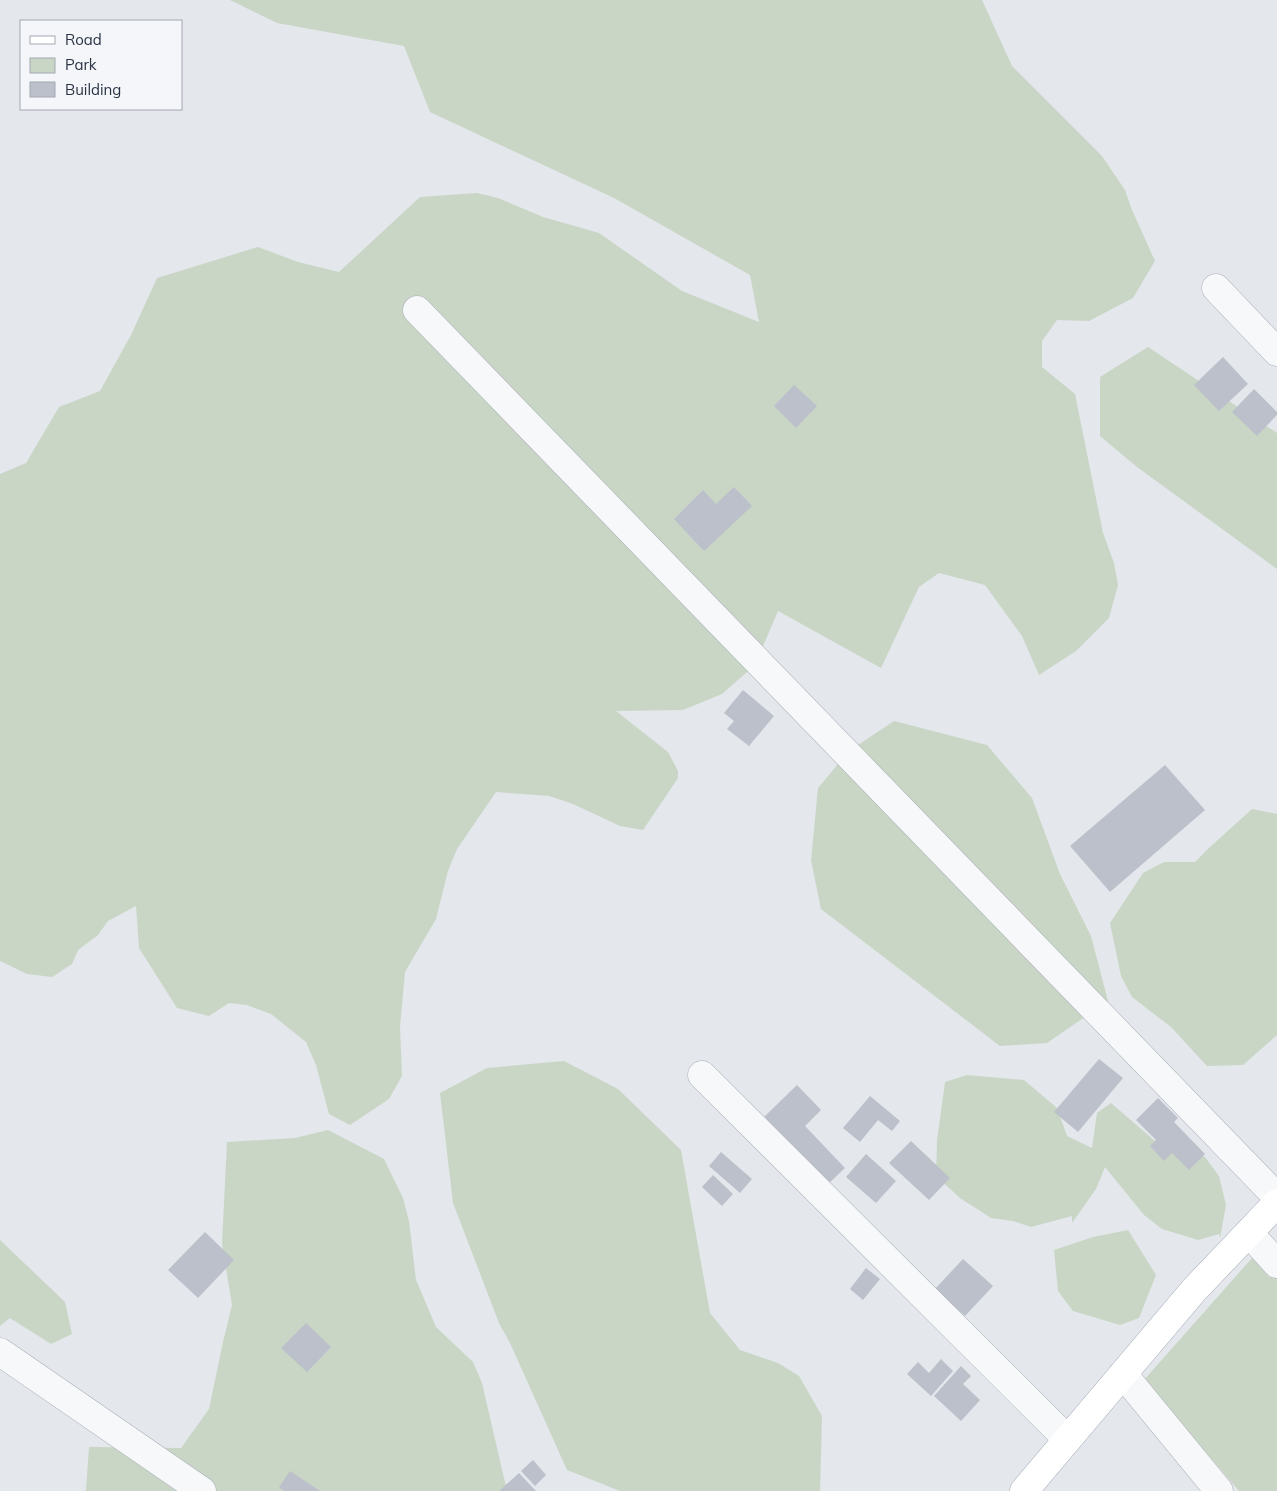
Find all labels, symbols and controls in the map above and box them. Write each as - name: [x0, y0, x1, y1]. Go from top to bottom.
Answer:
- legend: [20, 20, 182, 110]
- text: Road: [65, 30, 102, 49]
- text: Park: [65, 55, 97, 74]
- text: Building: [65, 80, 121, 99]

